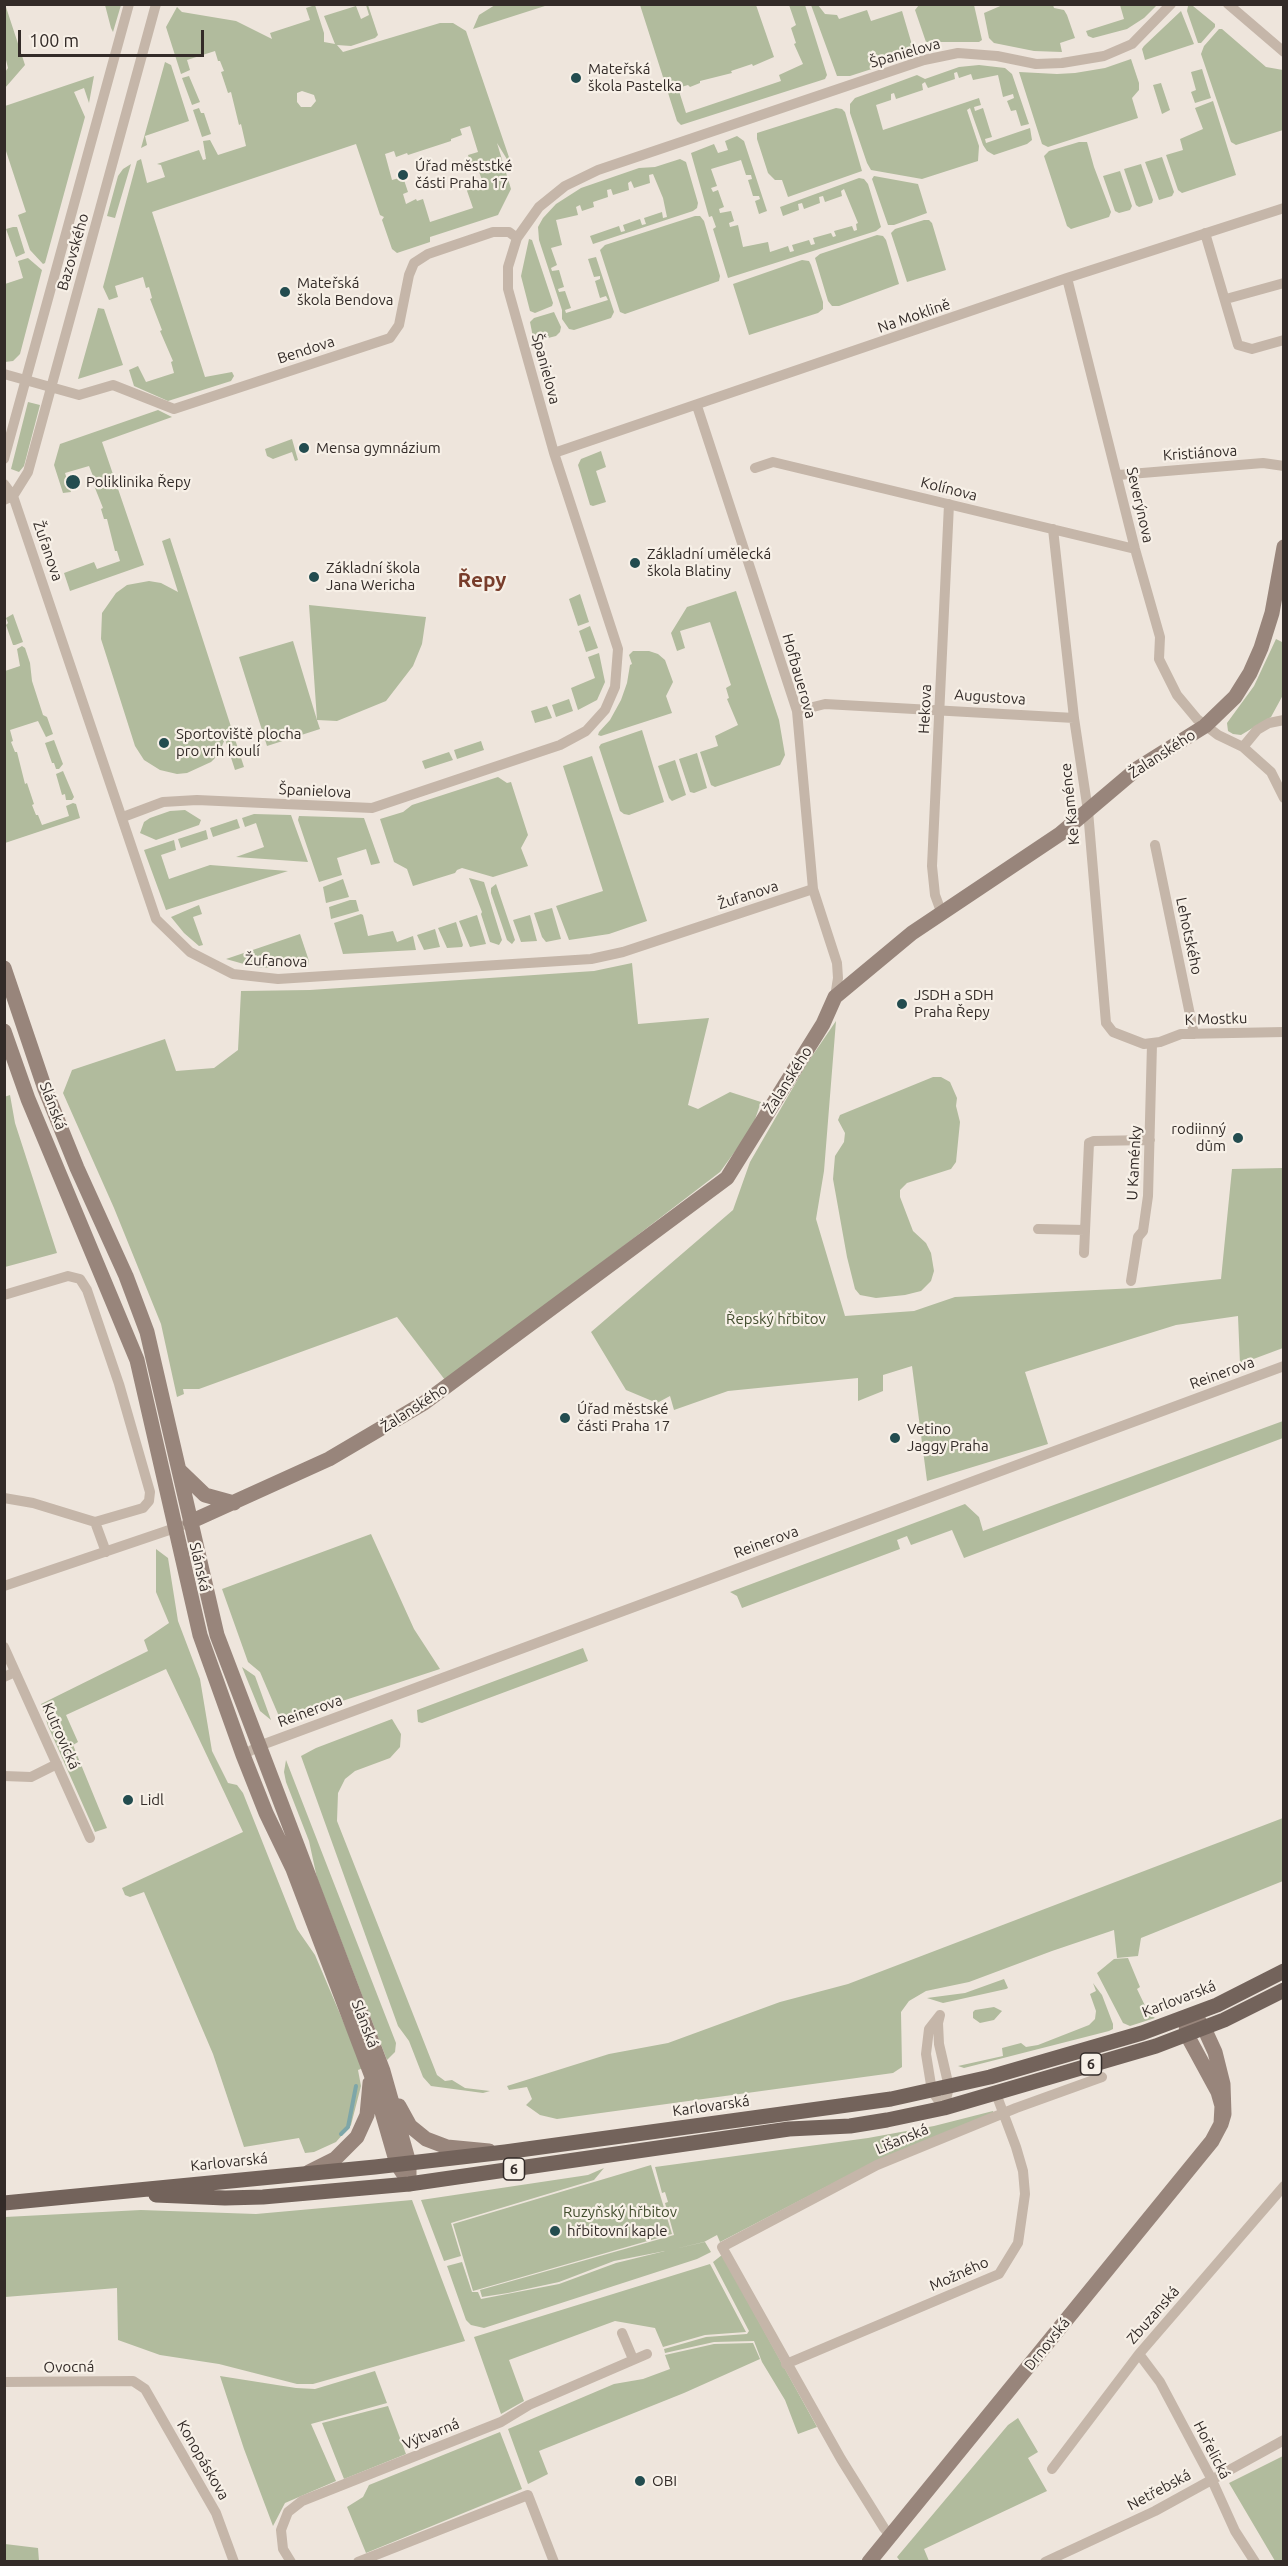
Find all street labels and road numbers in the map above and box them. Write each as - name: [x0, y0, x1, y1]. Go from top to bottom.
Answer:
- street label: Španielova: [868, 34, 942, 72]
- street label: Bazovského: [53, 211, 93, 293]
- street label: Na Moklině: [875, 295, 953, 337]
- street label: Bendova: [275, 332, 337, 368]
- street label: Španielova: [528, 332, 564, 406]
- street label: Kristiánova: [1162, 441, 1238, 465]
- street label: Severýnova: [1123, 465, 1157, 545]
- street label: Kolínova: [919, 473, 979, 505]
- street label: Žufanova: [29, 518, 67, 584]
- street label: Hofbauerova: [778, 631, 820, 721]
- street label: Hekova: [915, 684, 935, 734]
- street label: Augustova: [954, 686, 1026, 708]
- street label: Žalanského: [1125, 726, 1199, 782]
- street label: Ke Kaménce: [1057, 762, 1083, 846]
- street label: Španielova: [278, 780, 352, 802]
- street label: Žufanova: [715, 877, 781, 913]
- street label: Lehotského: [1172, 896, 1206, 976]
- street label: Žufanova: [244, 951, 308, 971]
- street label: K Mostku: [1184, 1009, 1248, 1029]
- street label: Žalanského: [760, 1043, 816, 1117]
- street label: Slánská: [36, 1079, 70, 1133]
- street label: U Kaménky: [1123, 1125, 1145, 1201]
- street label: Reinerova: [1187, 1353, 1257, 1393]
- street label: Žalanského: [377, 1380, 451, 1436]
- street label: Reinerova: [731, 1522, 801, 1562]
- street label: Slánská: [186, 1541, 214, 1593]
- street label: Reinerova: [275, 1691, 345, 1731]
- street label: Kutrovická: [38, 1700, 84, 1772]
- street label: Karlovarská: [1140, 1977, 1218, 2021]
- street label: Slánská: [348, 1997, 382, 2051]
- road number: 6: [1080, 2053, 1102, 2075]
- street label: Karlovarská: [671, 2092, 751, 2120]
- street label: Lišanská: [873, 2120, 931, 2158]
- street label: Karlovarská: [189, 2149, 269, 2175]
- road number: 6: [504, 2158, 524, 2180]
- street label: Možného: [927, 2253, 991, 2295]
- street label: Zbuzanská: [1123, 2282, 1183, 2348]
- street label: Drnovská: [1020, 2314, 1074, 2374]
- street label: Ovocná: [43, 2358, 95, 2376]
- street label: Výtvarná: [400, 2414, 462, 2454]
- street label: Konopáskova: [173, 2417, 233, 2503]
- street label: Hořelická: [1190, 2418, 1234, 2482]
- street label: Netřebská: [1124, 2466, 1194, 2514]

